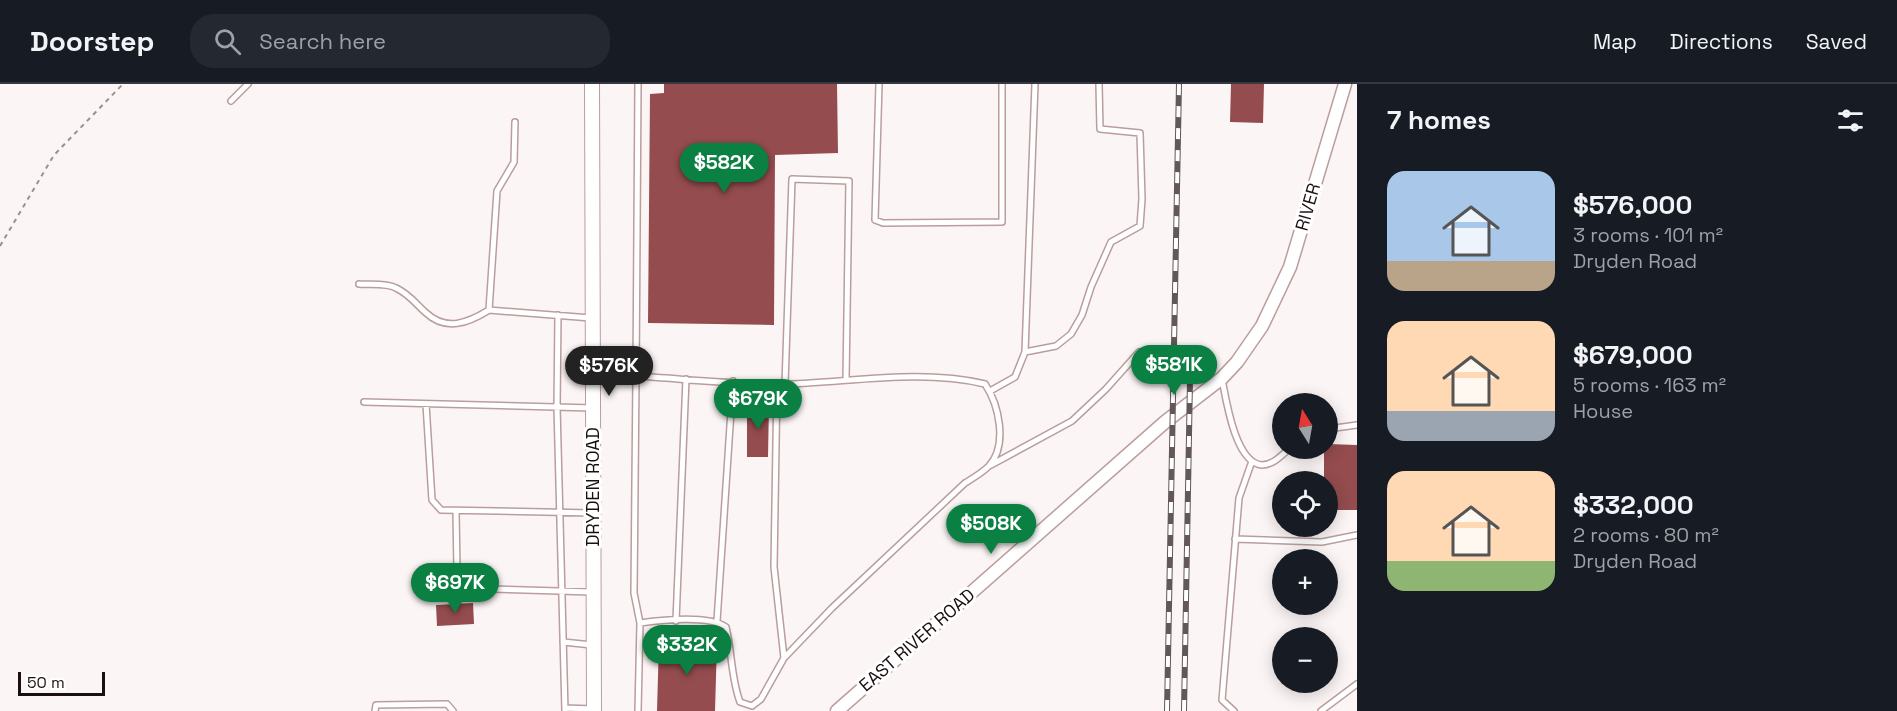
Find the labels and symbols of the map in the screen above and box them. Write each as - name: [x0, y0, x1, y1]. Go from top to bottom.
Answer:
- pin: $582K: [682, 143, 766, 194]
- street label: RIVER: [1290, 180, 1325, 233]
- pin: $581K: [1132, 345, 1216, 396]
- pin: $576K: [567, 346, 651, 397]
- pin: $679K: [716, 379, 800, 430]
- north arrow: [1272, 393, 1338, 459]
- street label: DRYDEN ROAD: [581, 427, 604, 547]
- pin: $508K: [949, 504, 1033, 555]
- pin: $697K: [413, 563, 497, 614]
- street label: EAST RIVER ROAD: [854, 583, 979, 696]
- pin: $332K: [645, 625, 729, 676]
- scale bar: [18, 669, 105, 696]

